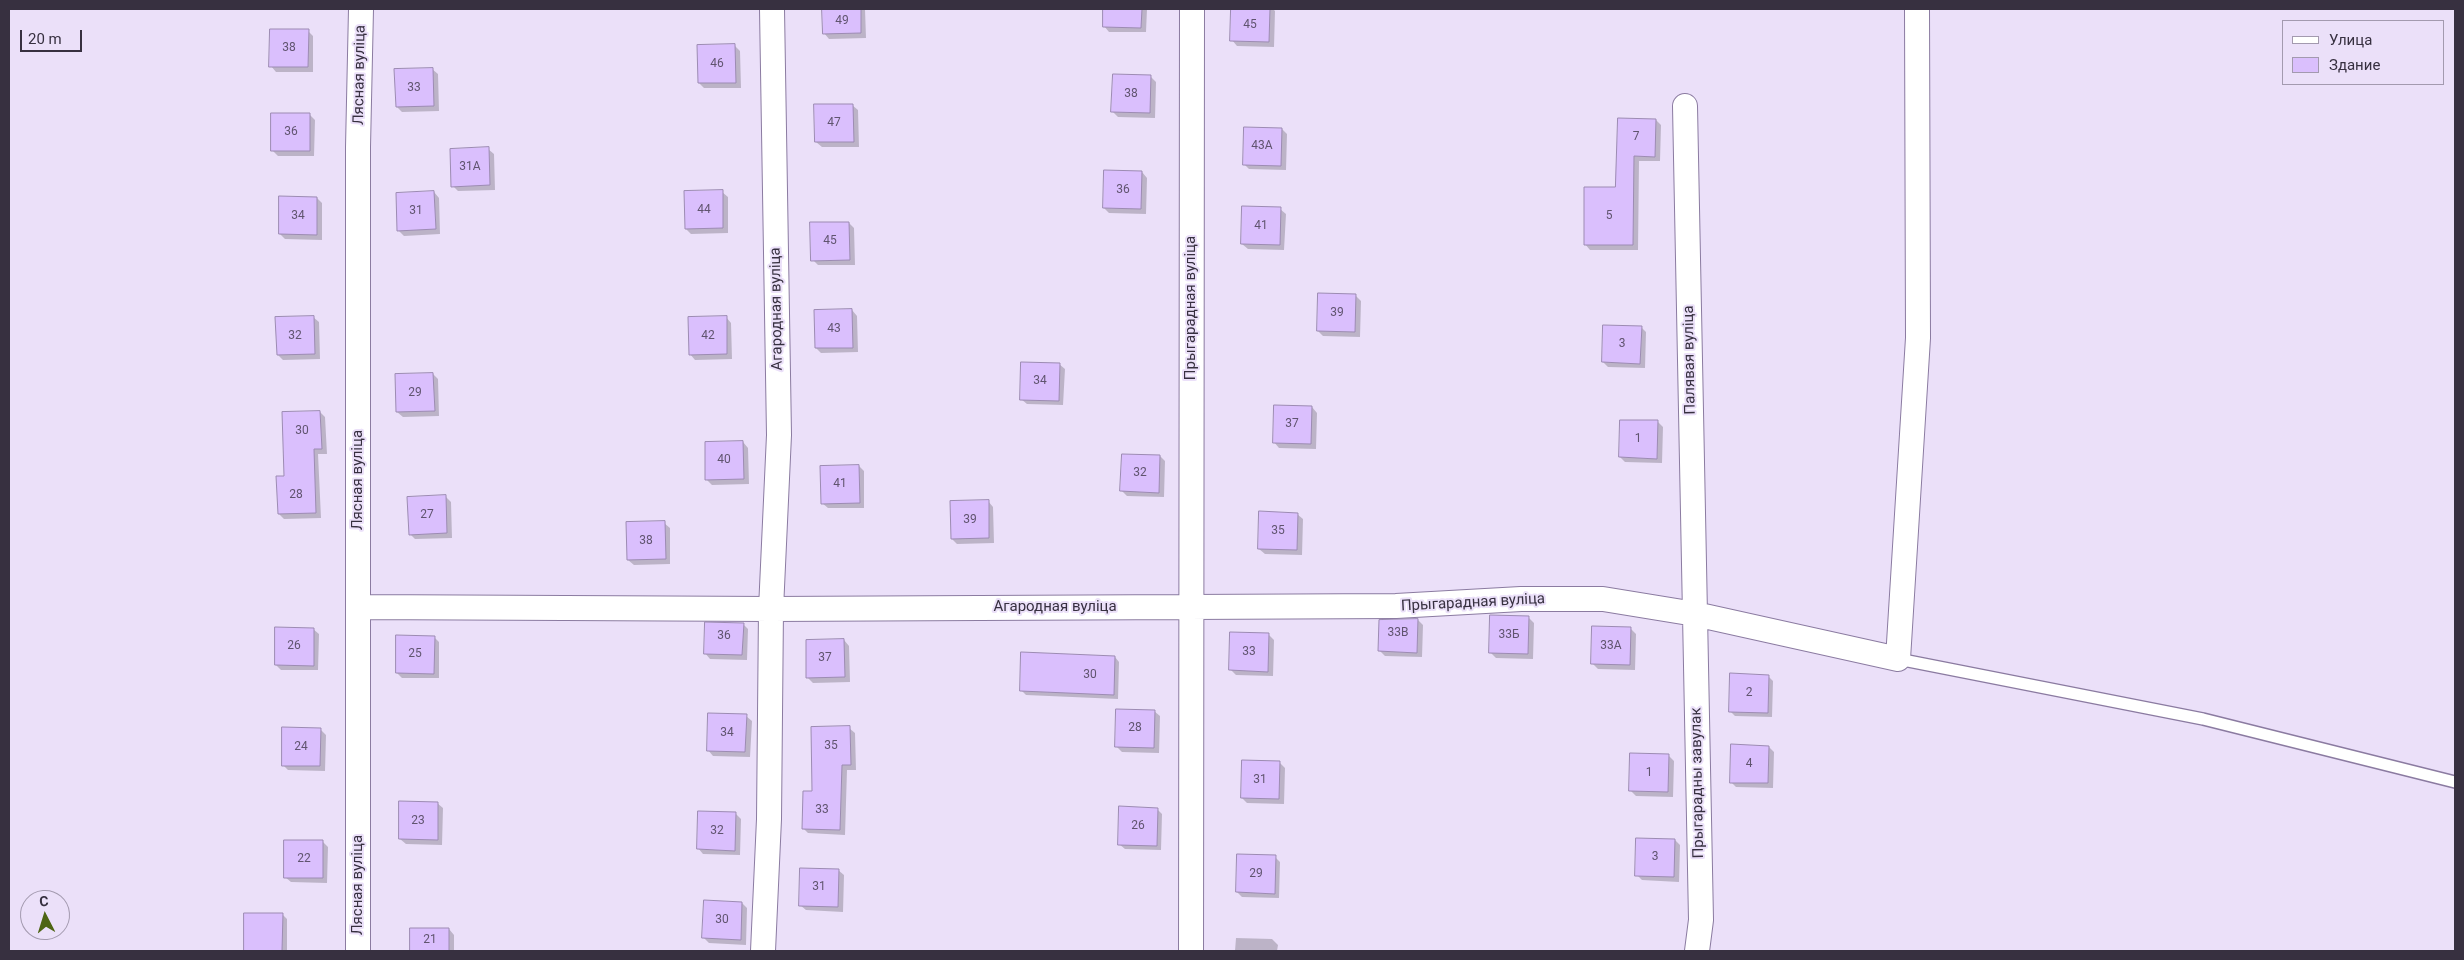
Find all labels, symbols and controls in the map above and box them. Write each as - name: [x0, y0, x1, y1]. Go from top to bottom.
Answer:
- house number: 49: [835, 14, 849, 28]
- house number: 45: [1243, 18, 1257, 32]
- scale bar: [22, 20, 85, 52]
- legend: [2282, 20, 2444, 85]
- street label: Лясная вуліца: [350, 25, 370, 125]
- text: 20 m: [28, 30, 62, 48]
- text: Улица: [2329, 31, 2372, 49]
- house number: 38: [282, 41, 296, 55]
- text: Здание: [2329, 56, 2380, 74]
- house number: 46: [710, 57, 724, 71]
- house number: 33: [407, 81, 421, 95]
- house number: 38: [1124, 87, 1138, 101]
- house number: 47: [827, 116, 841, 130]
- house number: 36: [284, 125, 298, 139]
- house number: 7: [1633, 130, 1639, 144]
- house number: 43А: [1251, 139, 1273, 153]
- house number: 31А: [459, 160, 481, 174]
- house number: 36: [1116, 183, 1130, 197]
- house number: 44: [697, 203, 711, 217]
- house number: 31: [409, 204, 423, 218]
- house number: 34: [291, 209, 305, 223]
- house number: 5: [1606, 209, 1612, 223]
- house number: 41: [1254, 219, 1268, 233]
- house number: 45: [823, 234, 837, 248]
- street label: Прыгарадная вуліца: [1182, 236, 1200, 380]
- street label: Агародная вуліца: [767, 247, 787, 371]
- street label: Палявая вуліца: [1680, 305, 1700, 415]
- house number: 39: [1330, 306, 1344, 320]
- house number: 43: [827, 322, 841, 336]
- house number: 32: [288, 329, 302, 343]
- house number: 42: [701, 329, 715, 343]
- house number: 3: [1619, 337, 1625, 351]
- house number: 34: [1033, 374, 1047, 388]
- house number: 29: [408, 386, 422, 400]
- house number: 37: [1285, 417, 1299, 431]
- house number: 30: [295, 424, 309, 438]
- street label: Лясная вуліца: [349, 430, 367, 530]
- house number: 1: [1635, 432, 1641, 446]
- house number: 40: [717, 453, 731, 467]
- house number: 32: [1133, 466, 1147, 480]
- house number: 41: [833, 477, 847, 491]
- house number: 28: [289, 488, 303, 502]
- house number: 27: [420, 508, 434, 522]
- house number: 39: [963, 513, 977, 527]
- house number: 35: [1271, 524, 1285, 538]
- house number: 38: [639, 534, 653, 548]
- street label: Прыгарадная вуліца: [1400, 590, 1546, 616]
- street label: Агародная вуліца: [993, 598, 1117, 616]
- house number: 33В: [1388, 626, 1408, 640]
- house number: 33Б: [1498, 628, 1520, 642]
- house number: 36: [717, 629, 731, 643]
- house number: 26: [287, 639, 301, 653]
- house number: 33А: [1600, 639, 1622, 653]
- house number: 33: [1242, 645, 1256, 659]
- house number: 25: [408, 647, 422, 661]
- house number: 37: [818, 651, 832, 665]
- house number: 30: [1083, 668, 1097, 682]
- house number: 2: [1746, 686, 1752, 700]
- street label: Прыгарадны завулак: [1688, 707, 1708, 859]
- house number: 28: [1128, 721, 1142, 735]
- house number: 34: [720, 726, 734, 740]
- house number: 35: [824, 739, 838, 753]
- house number: 24: [294, 740, 308, 754]
- house number: 4: [1746, 757, 1752, 771]
- house number: 1: [1646, 766, 1652, 780]
- house number: 31: [1253, 773, 1267, 787]
- house number: 33: [815, 803, 829, 817]
- house number: 23: [411, 814, 425, 828]
- house number: 26: [1131, 819, 1145, 833]
- house number: 32: [710, 824, 724, 838]
- street label: Лясная вуліца: [349, 835, 367, 935]
- house number: 3: [1652, 850, 1658, 864]
- house number: 22: [297, 852, 311, 866]
- house number: 29: [1249, 867, 1263, 881]
- house number: 31: [812, 880, 826, 894]
- north arrow: [20, 890, 70, 940]
- text: С: [39, 893, 49, 909]
- house number: 30: [715, 913, 729, 927]
- house number: 21: [423, 933, 437, 947]

